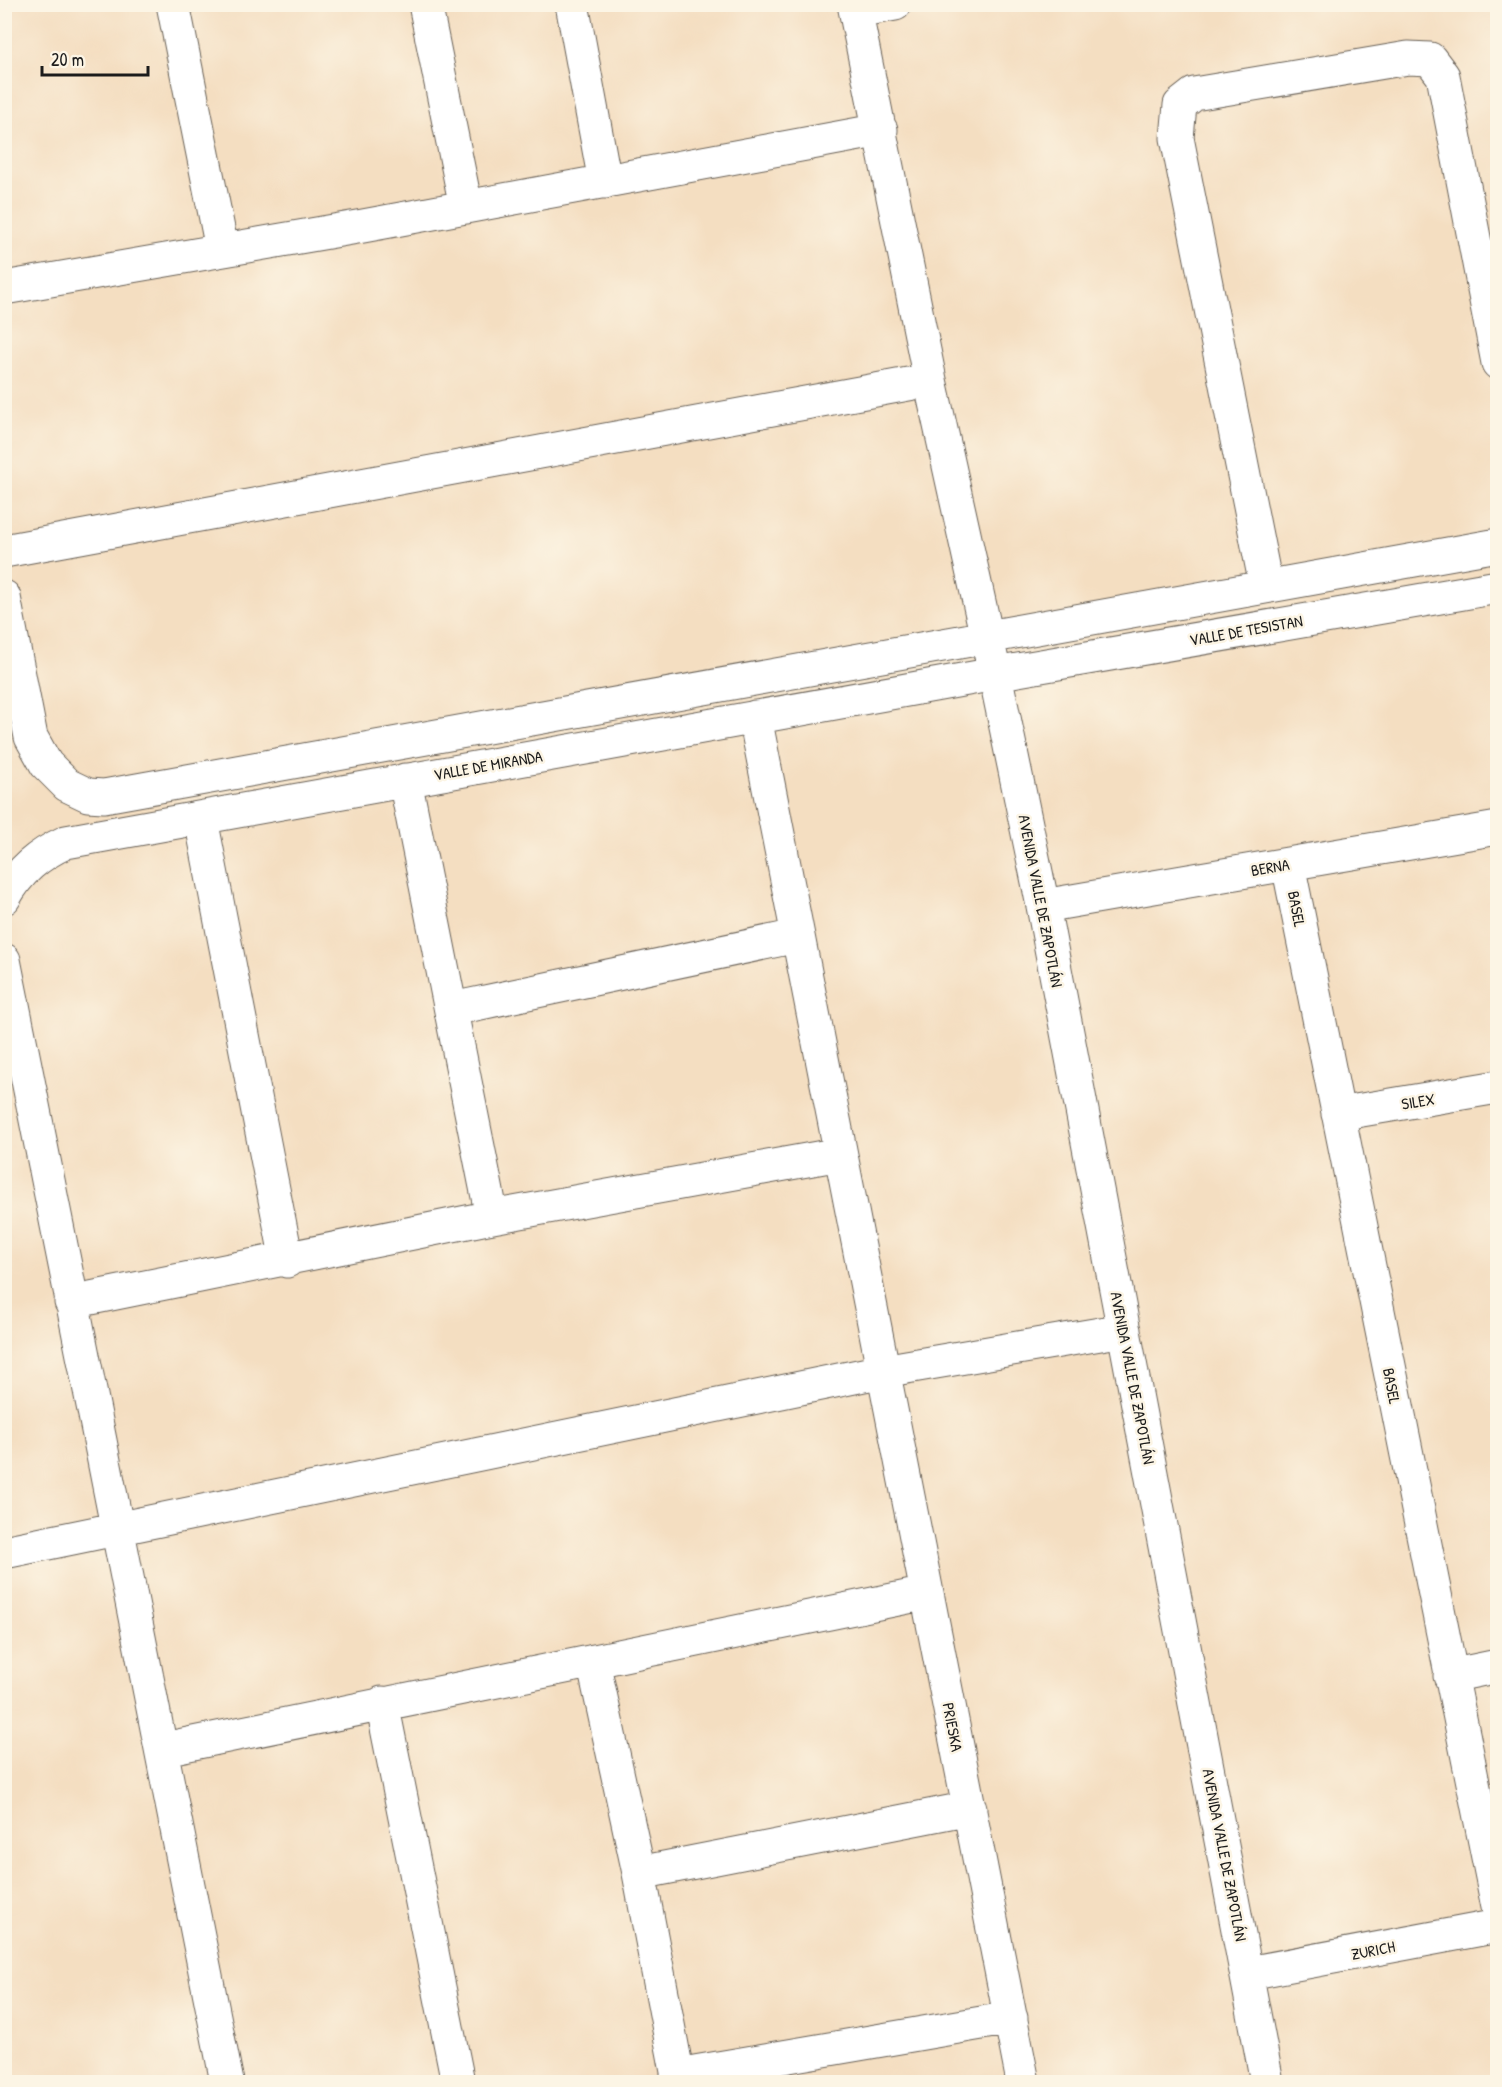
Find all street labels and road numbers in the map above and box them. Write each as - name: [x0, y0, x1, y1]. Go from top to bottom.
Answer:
- street label: VALLE DE TESISTAN: [1188, 609, 1304, 651]
- street label: VALLE DE MIRANDA: [432, 745, 544, 785]
- street label: AVENIDA VALLE DE ZAPOTLÁN: [1013, 813, 1069, 989]
- street label: BERNA: [1249, 853, 1291, 881]
- street label: BASEL: [1283, 889, 1311, 929]
- street label: SILEX: [1399, 1087, 1437, 1115]
- street label: AVENIDA VALLE DE ZAPOTLÁN: [1105, 1290, 1161, 1466]
- street label: BASEL: [1378, 1366, 1406, 1406]
- street label: PRIESKA: [937, 1701, 969, 1753]
- street label: AVENIDA VALLE DE ZAPOTLÁN: [1197, 1767, 1253, 1943]
- street label: ZURICH: [1349, 1935, 1397, 1965]

